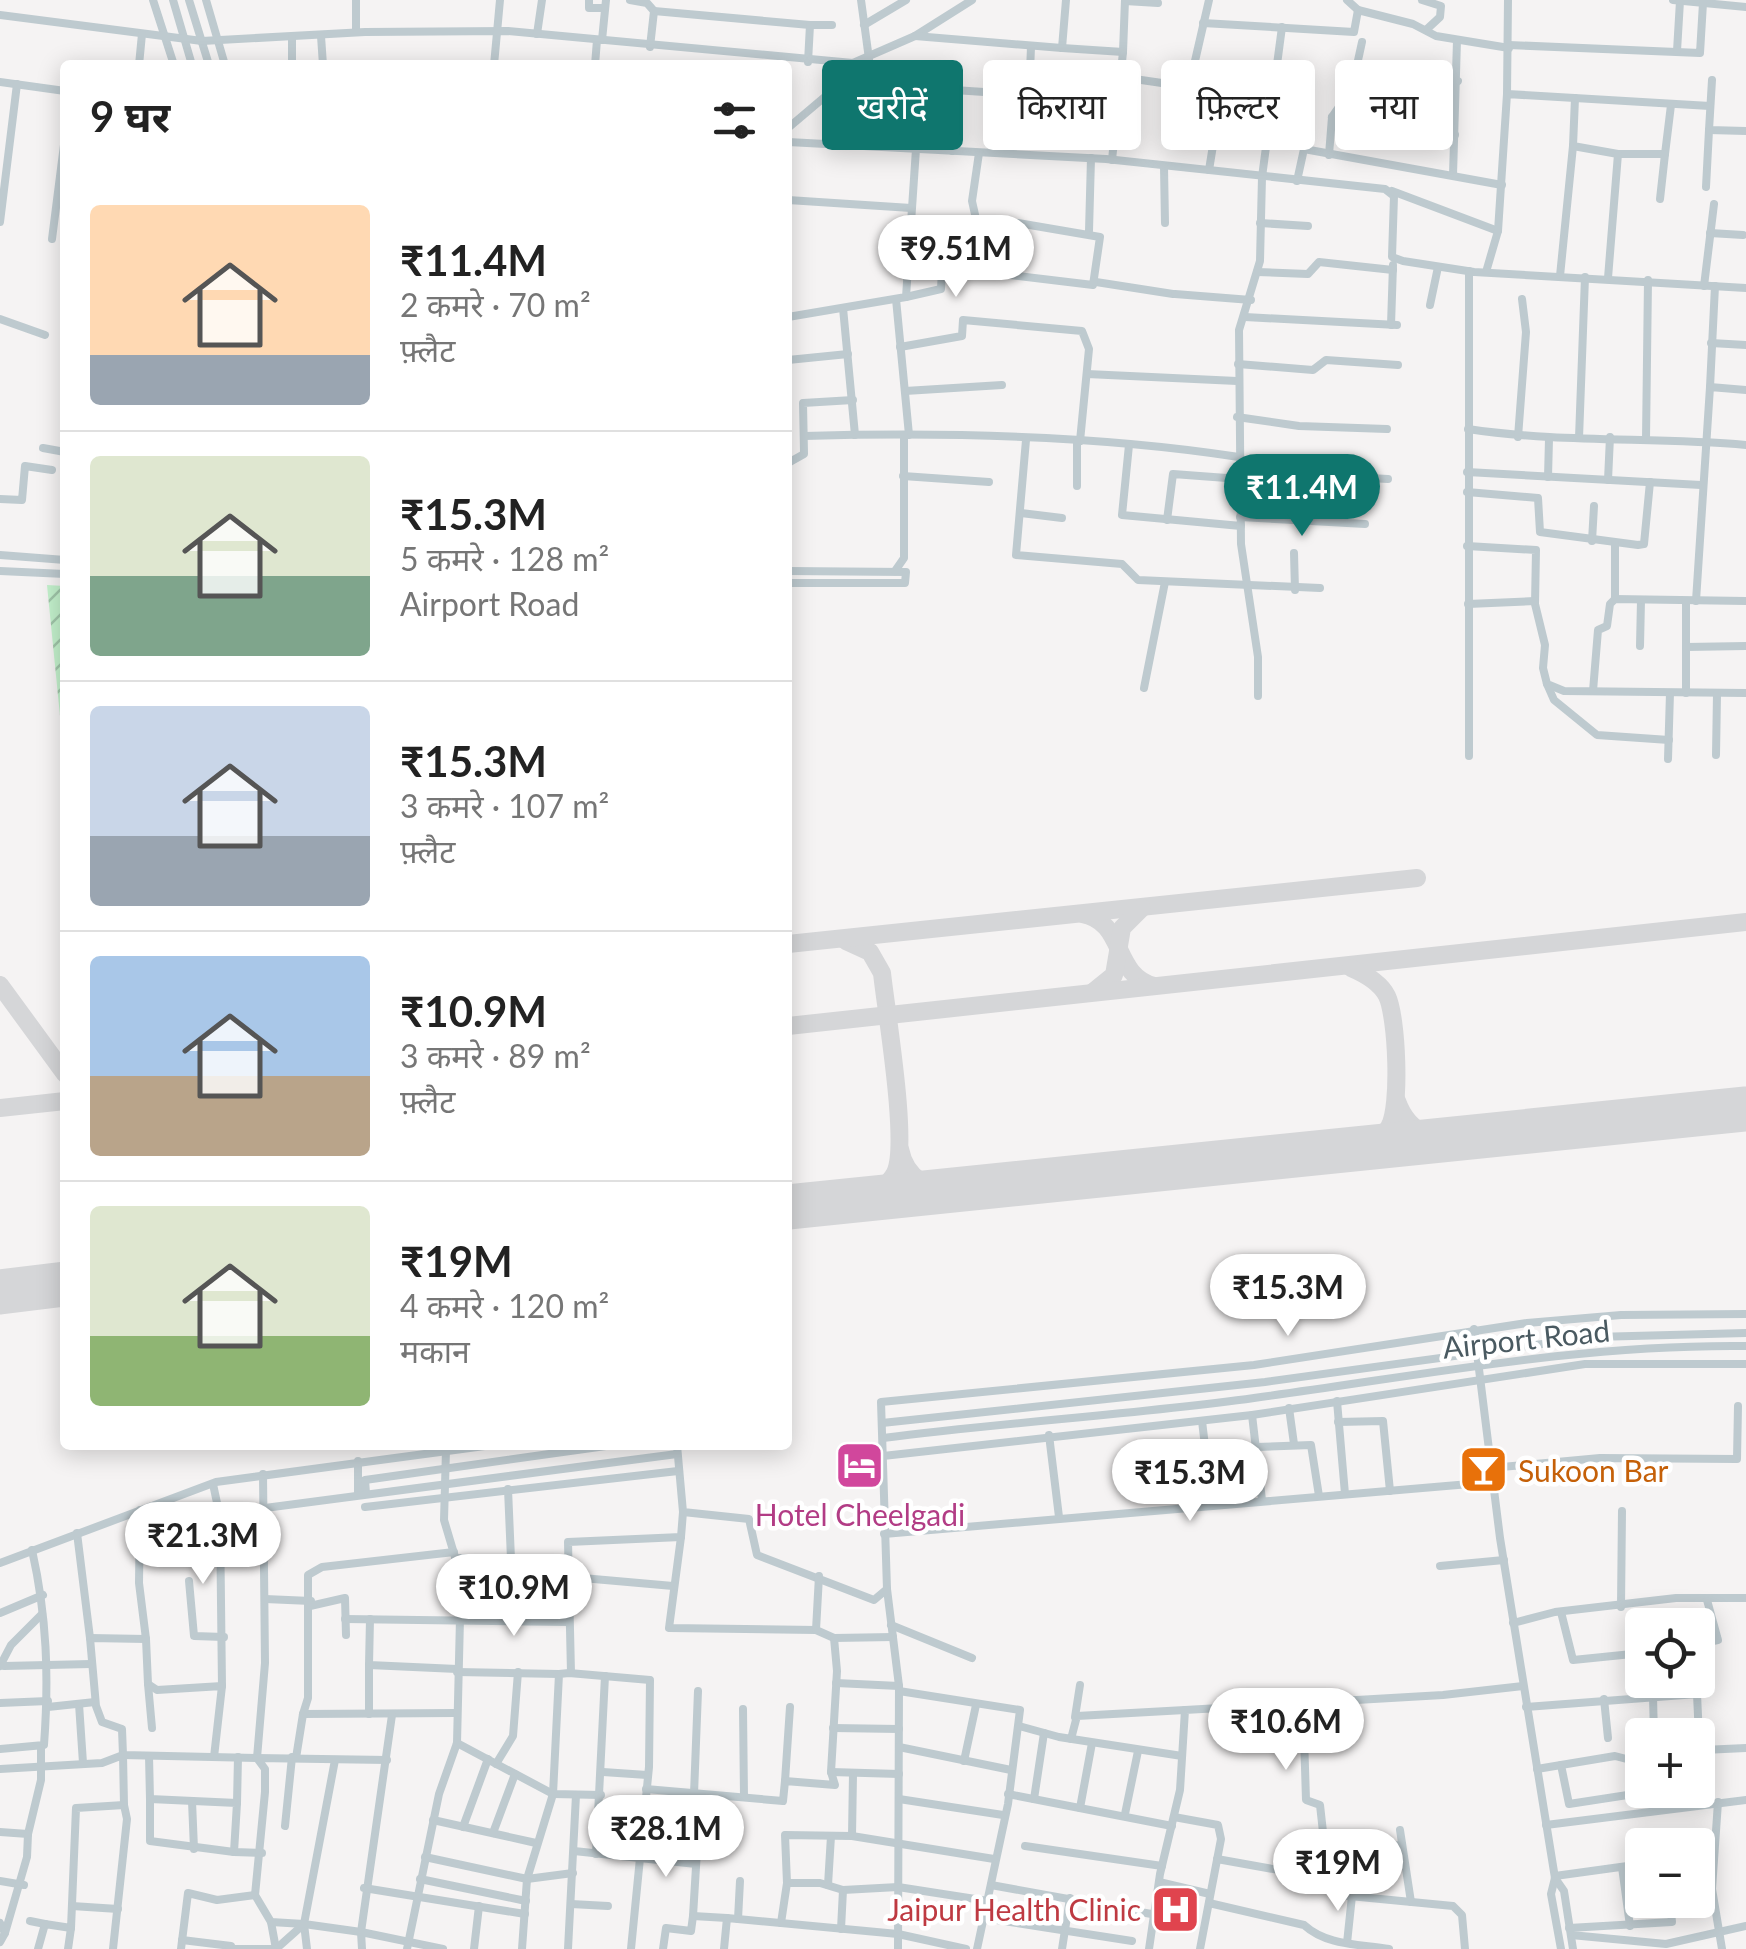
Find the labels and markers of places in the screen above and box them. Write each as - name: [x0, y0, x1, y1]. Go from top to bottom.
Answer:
- pin: ₹9.51M: [875, 215, 1037, 300]
- pin: ₹11.4M: [1221, 454, 1383, 539]
- pin: ₹15.3M: [1207, 1254, 1369, 1339]
- hotel icon: Hotel Cheelgadi: [834, 1439, 886, 1491]
- pin: ₹15.3M: [1109, 1439, 1271, 1524]
- bar icon: Sukoon Bar: [1457, 1444, 1509, 1496]
- place label: Sukoon Bar: [1518, 1452, 1669, 1488]
- place label: Hotel Cheelgadi: [755, 1496, 965, 1532]
- pin: ₹21.3M: [122, 1502, 284, 1587]
- pin: ₹10.9M: [433, 1554, 595, 1639]
- pin: ₹10.6M: [1205, 1688, 1367, 1773]
- pin: ₹28.1M: [585, 1795, 747, 1880]
- pin: ₹19M: [1279, 1829, 1397, 1914]
- hospital icon: Jaipur Health Clinic: [1150, 1883, 1202, 1935]
- place label: Jaipur Health Clinic: [887, 1891, 1141, 1927]

